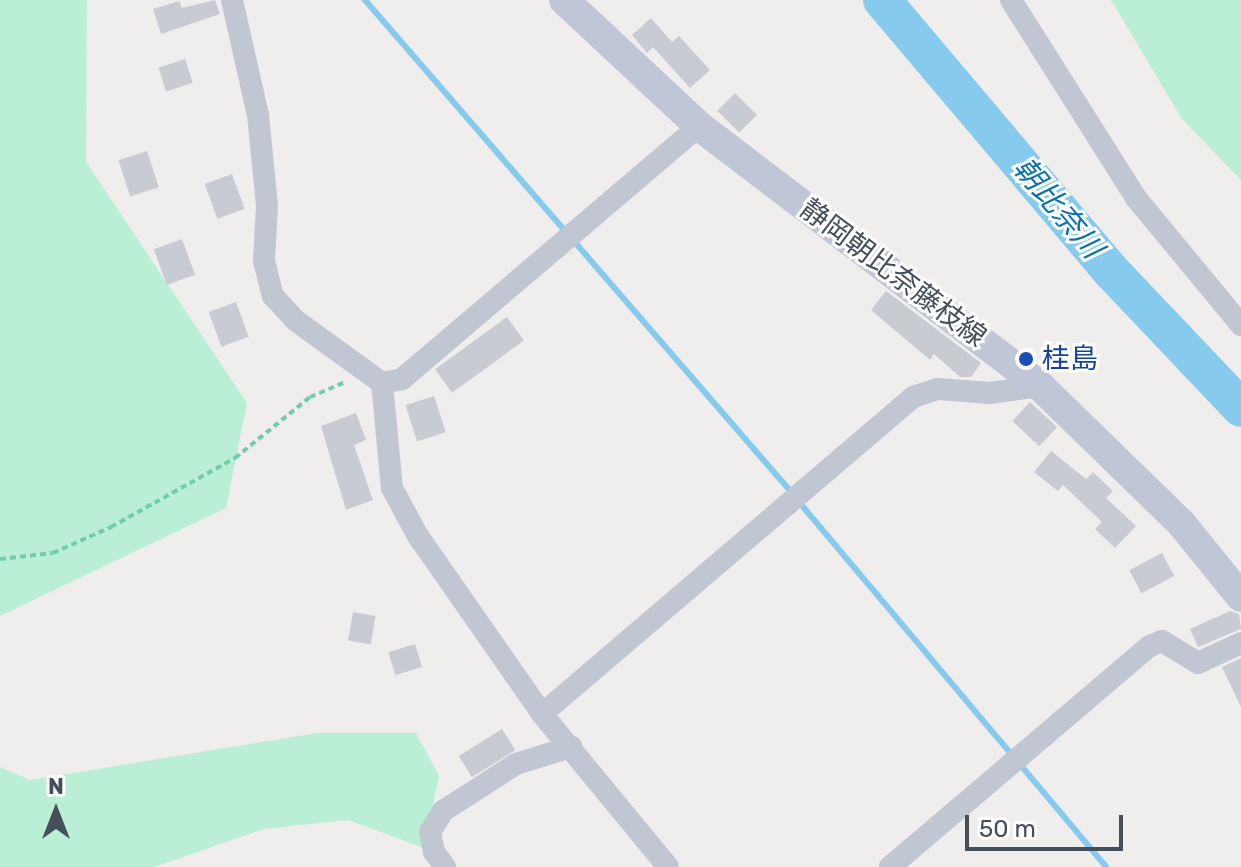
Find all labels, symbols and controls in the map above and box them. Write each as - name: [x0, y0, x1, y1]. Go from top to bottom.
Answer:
- water label: 朝比奈川: [1006, 150, 1110, 266]
- street label: 静岡朝比奈藤枝線: [793, 192, 993, 354]
- place label: 桂島: [1042, 342, 1098, 376]
- marker: 桂島: [1017, 350, 1035, 368]
- north arrow: [16, 771, 96, 851]
- text: N: [48, 773, 64, 800]
- scale bar: [969, 799, 1127, 849]
- text: 50 m: [979, 815, 1036, 843]

